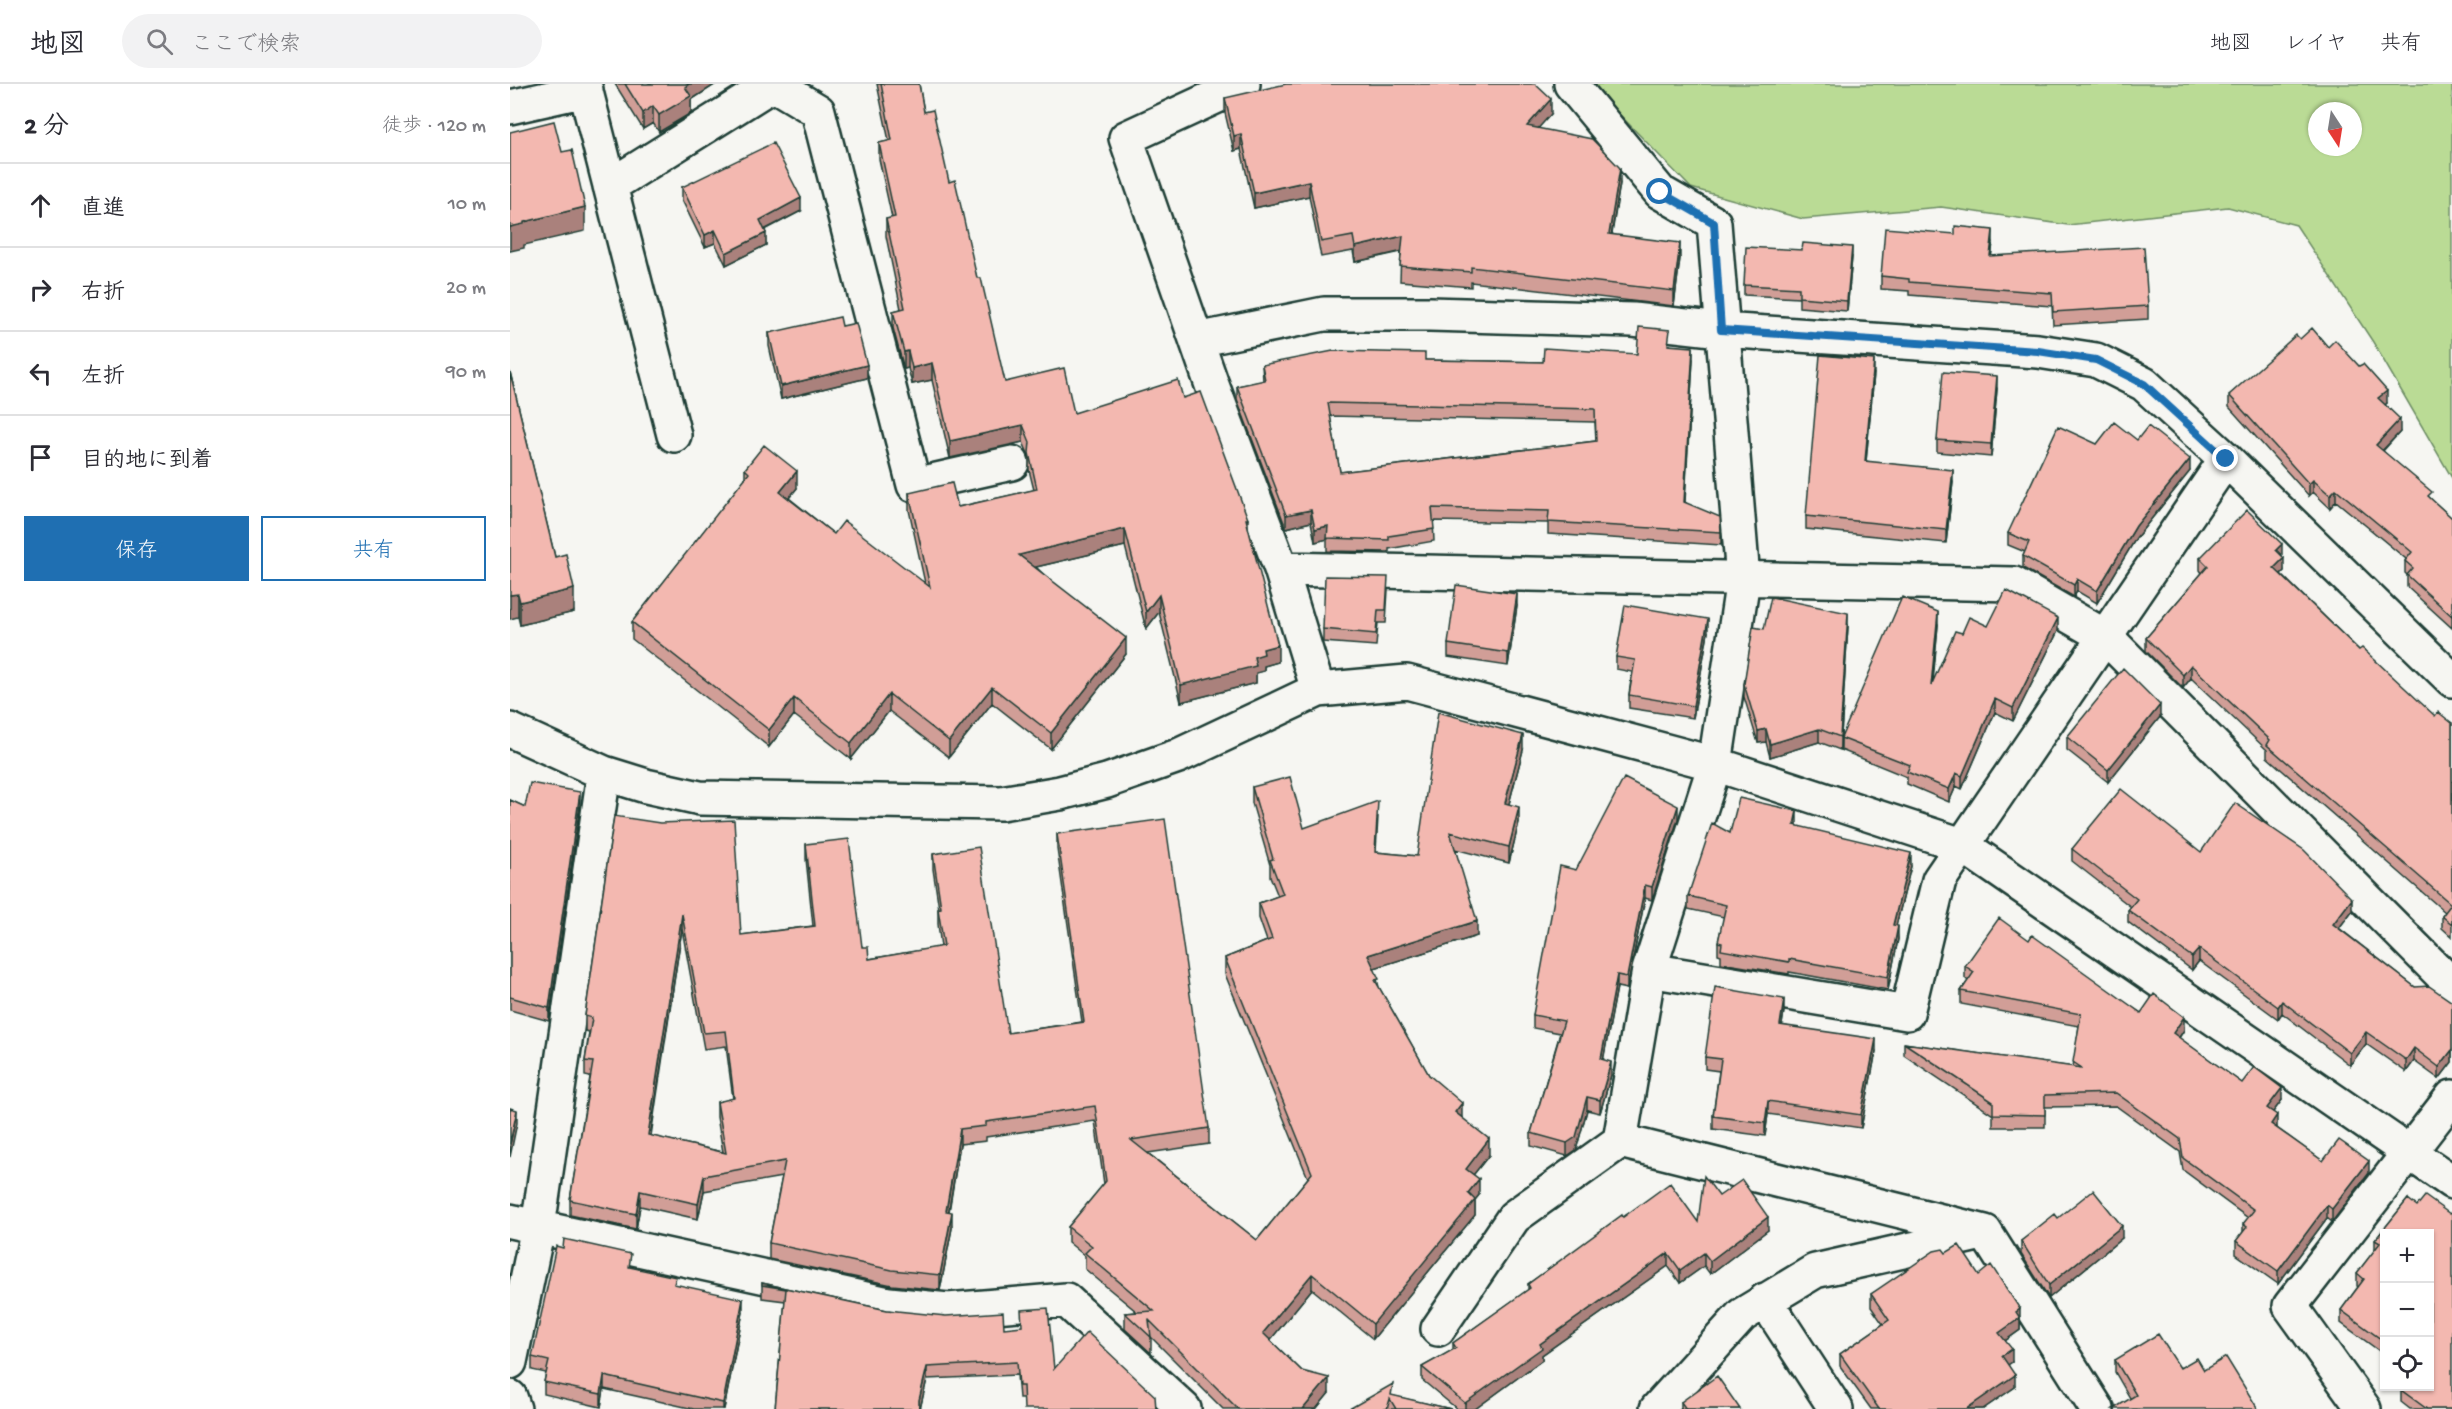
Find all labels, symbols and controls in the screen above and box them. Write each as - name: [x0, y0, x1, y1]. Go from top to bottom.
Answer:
- search box: [122, 14, 542, 68]
- icon: search: [143, 25, 176, 58]
- text: 地図: [30, 30, 86, 63]
- text: ここで検索: [191, 33, 301, 59]
- text: 地図: [2210, 33, 2252, 58]
- text: レイヤ: [2285, 33, 2347, 58]
- text: 共有: [2380, 33, 2422, 58]
- north arrow: [2308, 102, 2362, 156]
- text: 2 分: [24, 113, 69, 144]
- text: 徒歩 · 120 m: [382, 116, 486, 139]
- route start: [1646, 178, 1672, 204]
- icon: ahead: [24, 189, 57, 222]
- text: 10 m: [448, 194, 486, 217]
- text: 直進: [81, 197, 125, 223]
- icon: right: [24, 273, 57, 306]
- text: 20 m: [446, 278, 486, 301]
- text: 右折: [81, 281, 125, 307]
- icon: left: [24, 357, 57, 390]
- text: 90 m: [446, 362, 486, 385]
- text: 左折: [81, 365, 125, 391]
- icon: arrive: [24, 441, 57, 474]
- route end: [2212, 445, 2238, 471]
- text: 目的地に到着: [81, 449, 213, 475]
- button: 保存: [24, 516, 249, 581]
- button: 共有: [261, 516, 486, 581]
- map controls: [2380, 1229, 2434, 1391]
- button: +: [2380, 1229, 2434, 1283]
- button: −: [2380, 1283, 2434, 1337]
- button: locate: [2380, 1337, 2434, 1391]

